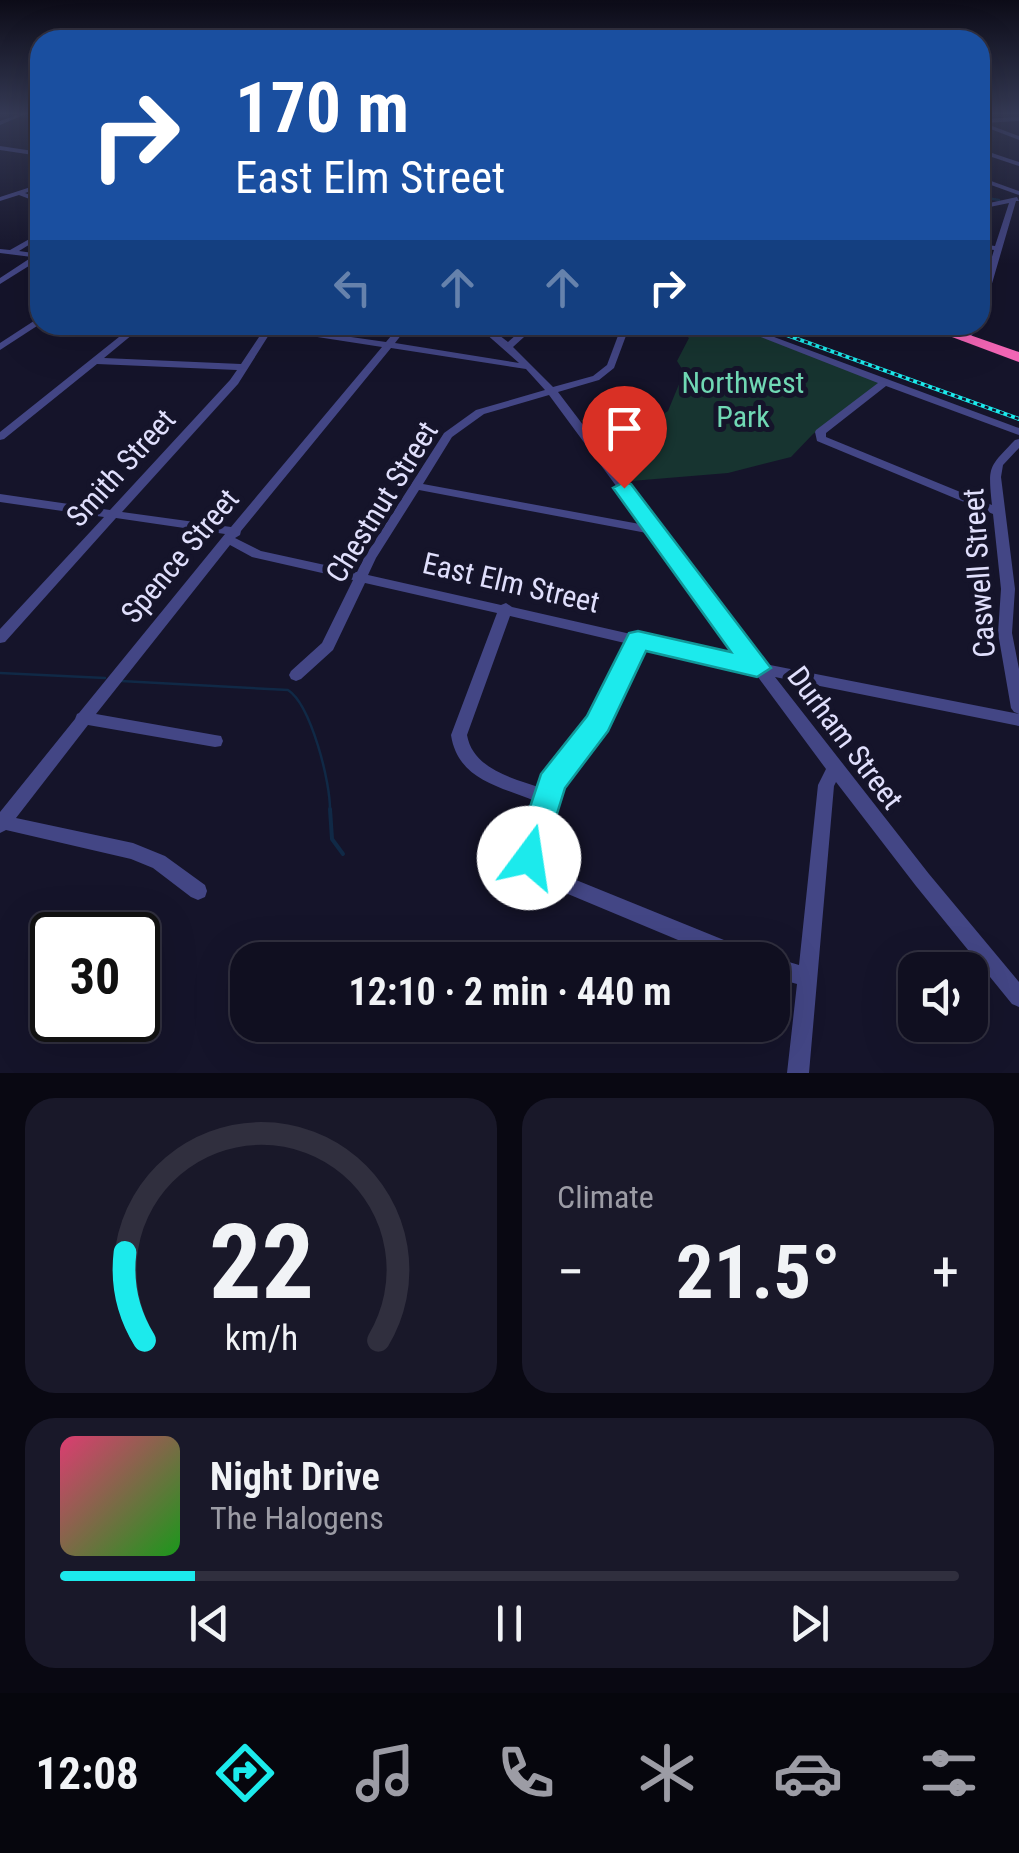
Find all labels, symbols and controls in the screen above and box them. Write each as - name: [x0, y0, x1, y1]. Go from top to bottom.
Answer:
- text: 170 m: [235, 67, 409, 149]
- icon: right: [70, 70, 200, 200]
- text: East Elm Street: [235, 151, 505, 204]
- icon: left: [325, 260, 380, 315]
- icon: ahead: [430, 260, 485, 315]
- icon: ahead: [535, 260, 590, 315]
- icon: right: [640, 260, 695, 315]
- park label: Northwest Park: [681, 365, 805, 434]
- pin: [582, 386, 667, 489]
- icon: arrive: [597, 401, 652, 456]
- street label: Smith Street: [59, 402, 182, 533]
- street label: Chestnut Street: [318, 415, 445, 589]
- street label: Spence Street: [113, 482, 246, 630]
- street label: Caswell Street: [955, 487, 1002, 659]
- street label: East Elm Street: [419, 545, 603, 620]
- street label: Durham Street: [780, 660, 910, 816]
- position arrow: [477, 806, 581, 910]
- speed limit sign: 30: [30, 912, 160, 1042]
- map controls: [898, 952, 988, 1042]
- button: sound: [898, 952, 988, 1042]
- text: 12:10 · 2 min · 440 m: [349, 970, 671, 1014]
- text: Climate: [557, 1178, 654, 1216]
- text: 22: [208, 1202, 314, 1323]
- text: 21.5°: [676, 1228, 840, 1316]
- text: −: [557, 1240, 585, 1304]
- text: +: [932, 1240, 959, 1304]
- text: km/h: [224, 1317, 298, 1359]
- text: Night Drive: [210, 1455, 380, 1499]
- text: The Halogens: [210, 1499, 384, 1537]
- icon: previous: [182, 1596, 237, 1651]
- icon: pause: [482, 1596, 537, 1651]
- icon: next: [782, 1596, 837, 1651]
- icon: directions: [210, 1738, 280, 1808]
- icon: music: [350, 1738, 420, 1808]
- icon: phone: [491, 1738, 561, 1808]
- icon: climate: [632, 1738, 702, 1808]
- icon: car: [773, 1738, 843, 1808]
- icon: filters: [914, 1738, 984, 1808]
- text: 12:08: [35, 1747, 139, 1800]

